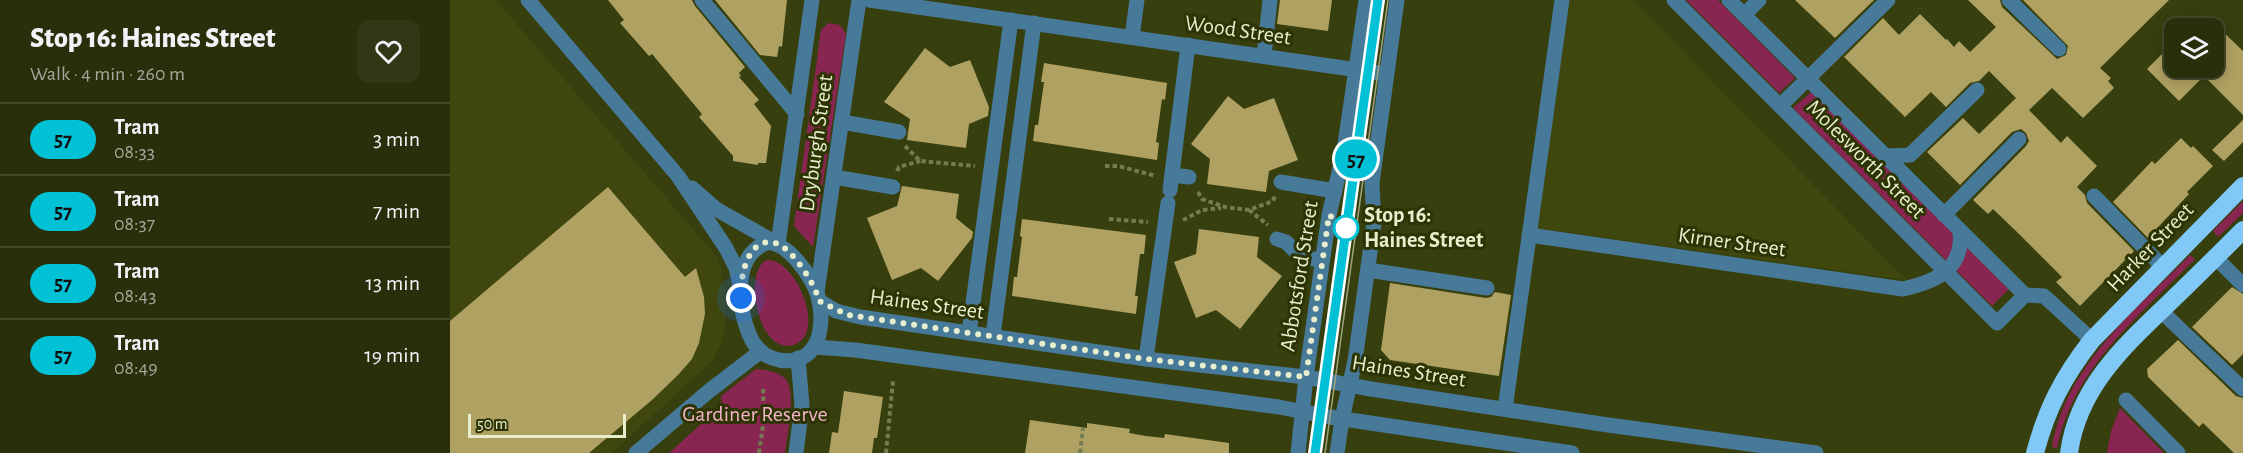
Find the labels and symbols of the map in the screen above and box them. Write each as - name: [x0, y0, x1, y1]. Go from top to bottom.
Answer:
- street label: Wood Street: [1183, 12, 1293, 48]
- street label: Dryburgh Street: [796, 73, 836, 213]
- street label: Molesworth Street: [1803, 96, 1929, 222]
- line badge: 57: [1329, 140, 1383, 178]
- street label: Harker Street: [2102, 198, 2198, 296]
- street label: Abbotsford Street: [1276, 199, 1322, 353]
- place label: Stop 16: Haines Street: [1364, 204, 1484, 251]
- marker: Stop 16: Haines Street: [1333, 215, 1359, 241]
- street label: Kirner Street: [1677, 224, 1787, 260]
- your location: [726, 283, 756, 313]
- street label: Haines Street: [868, 285, 986, 323]
- street label: Haines Street: [1350, 351, 1468, 391]
- park label: Gardiner Reserve: [682, 403, 828, 425]
- scale bar: [468, 411, 626, 438]

